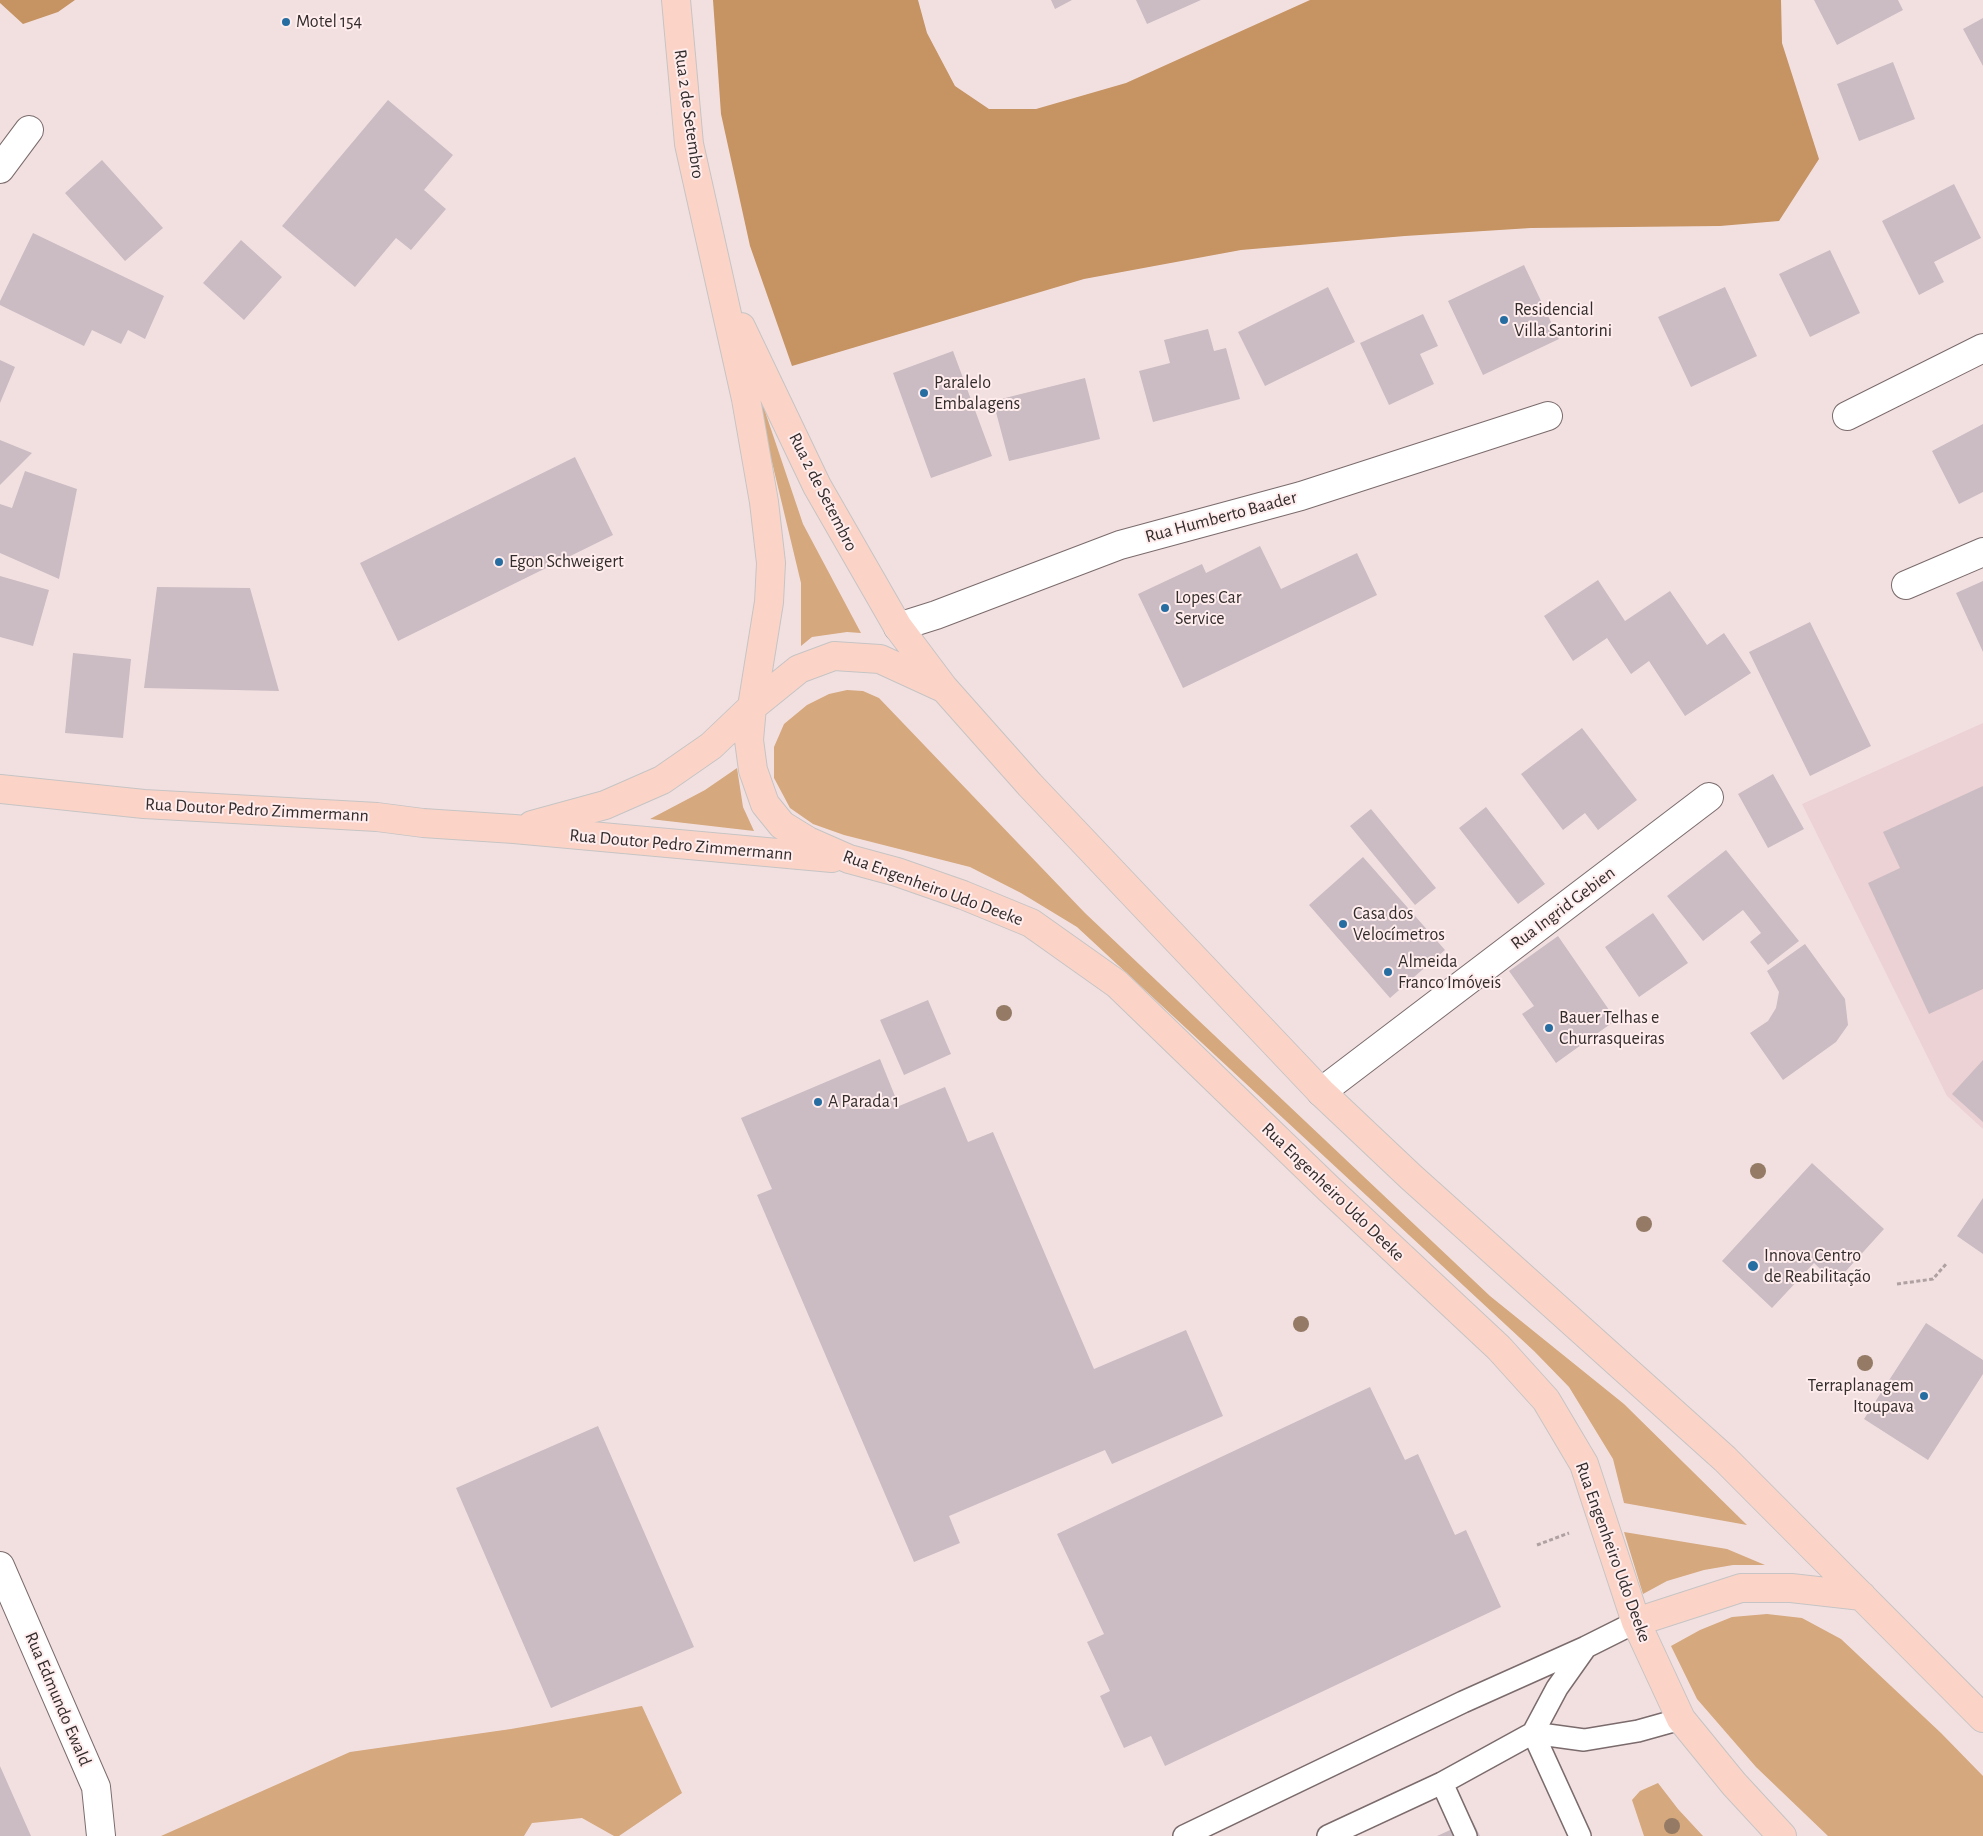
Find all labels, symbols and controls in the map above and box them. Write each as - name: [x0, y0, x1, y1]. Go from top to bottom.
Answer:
- place label: Motel 154: [296, 11, 362, 33]
- marker: Motel 154: [280, 16, 292, 28]
- street label: Rua 2 de Setembro: [669, 48, 709, 180]
- place label: Residencial Villa Santorini: [1514, 299, 1612, 342]
- marker: Residencial Villa Santorini: [1498, 314, 1510, 326]
- place label: Paralelo Embalagens: [934, 372, 1020, 414]
- marker: Paralelo Embalagens: [918, 387, 930, 399]
- street label: Rua 2 de Setembro: [784, 429, 862, 555]
- street label: Rua Humberto Baader: [1143, 486, 1299, 548]
- place label: Egon Schweigert: [509, 551, 624, 573]
- marker: Egon Schweigert: [493, 556, 505, 568]
- place label: Lopes Car Service: [1175, 587, 1241, 630]
- marker: Lopes Car Service: [1159, 602, 1171, 614]
- street label: Rua Doutor Pedro Zimmermann: [145, 793, 369, 827]
- street label: Rua Doutor Pedro Zimmermann: [568, 824, 794, 866]
- street label: Rua Engenheiro Udo Deeke: [840, 845, 1026, 931]
- street label: Rua Ingrid Gebien: [1507, 862, 1619, 954]
- place label: Casa dos Velocímetros: [1353, 903, 1445, 946]
- marker: Casa dos Velocímetros: [1337, 918, 1349, 930]
- place label: Almeida Franco Imóveis: [1398, 951, 1501, 994]
- marker: Almeida Franco Imóveis: [1382, 966, 1394, 978]
- place label: Bauer Telhas e Churrasqueiras: [1559, 1007, 1665, 1050]
- marker: Bauer Telhas e Churrasqueiras: [1543, 1022, 1555, 1034]
- place label: A Parada 1: [828, 1091, 899, 1113]
- marker: A Parada 1: [812, 1096, 824, 1108]
- street label: Rua Engenheiro Udo Deeke: [1257, 1118, 1409, 1266]
- place label: Innova Centro de Reabilitação: [1764, 1245, 1871, 1288]
- marker: Innova Centro de Reabilitação: [1746, 1259, 1760, 1273]
- place label: Terraplanagem Itoupava: [1807, 1375, 1914, 1418]
- marker: Terraplanagem Itoupava: [1918, 1390, 1930, 1402]
- street label: Rua Engenheiro Udo Deeke: [1570, 1459, 1656, 1645]
- street label: Rua Edmundo Ewald: [20, 1629, 96, 1769]

